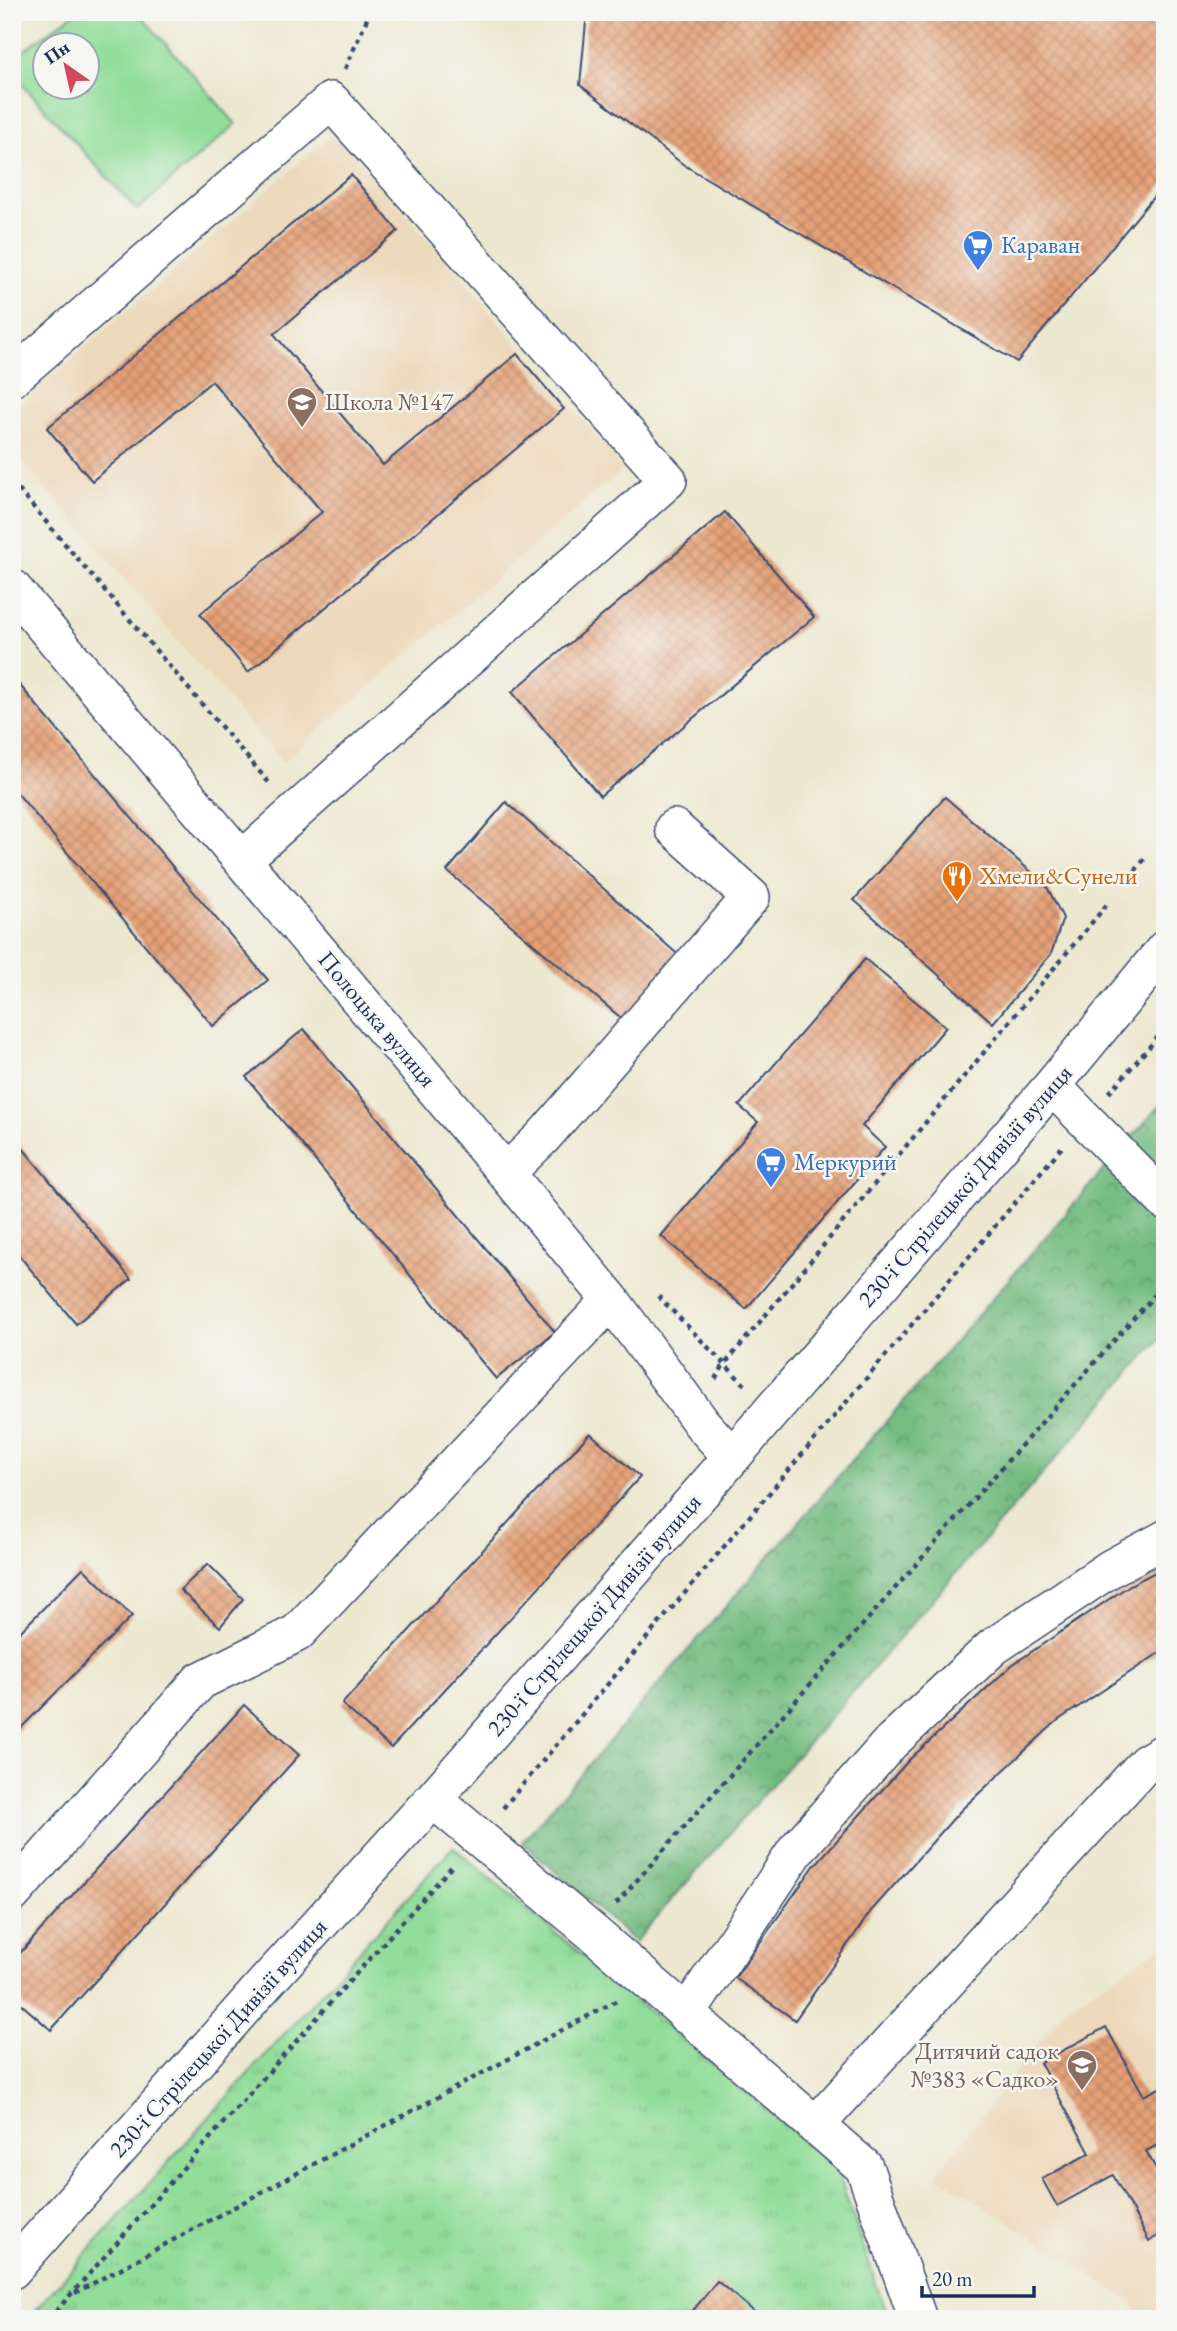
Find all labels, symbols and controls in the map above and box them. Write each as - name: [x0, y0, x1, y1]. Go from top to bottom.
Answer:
- north arrow: [32, 32, 102, 102]
- text: Пн: [39, 35, 75, 70]
- supermarket icon: Караван: [961, 228, 995, 272]
- place label: Караван: [1001, 229, 1080, 260]
- school or university icon: Школа №147: [285, 385, 319, 429]
- place label: Школа №147: [325, 386, 454, 417]
- restaurant icon: Хмели&Сунели: [940, 859, 974, 903]
- place label: Хмели&Сунели: [979, 860, 1138, 891]
- street label: Полоцька вулиця: [311, 944, 444, 1093]
- street label: 230-ї Стрілецької Дивізії вулиця: [851, 1058, 1079, 1313]
- supermarket icon: Меркурий: [754, 1145, 788, 1189]
- place label: Меркурий: [794, 1146, 897, 1177]
- street label: 230-ї Стрілецької Дивізії вулиця: [480, 1487, 708, 1742]
- street label: 230-ї Стрілецької Дивізії вулиця: [102, 1911, 334, 2164]
- place label: Дитячий садок №383 «Садко»: [910, 2035, 1060, 2094]
- school or university icon: Дитячий садок №383 «Садко»: [1065, 2048, 1099, 2092]
- scale bar: [922, 2254, 1034, 2298]
- text: 20 m: [932, 2265, 973, 2292]

